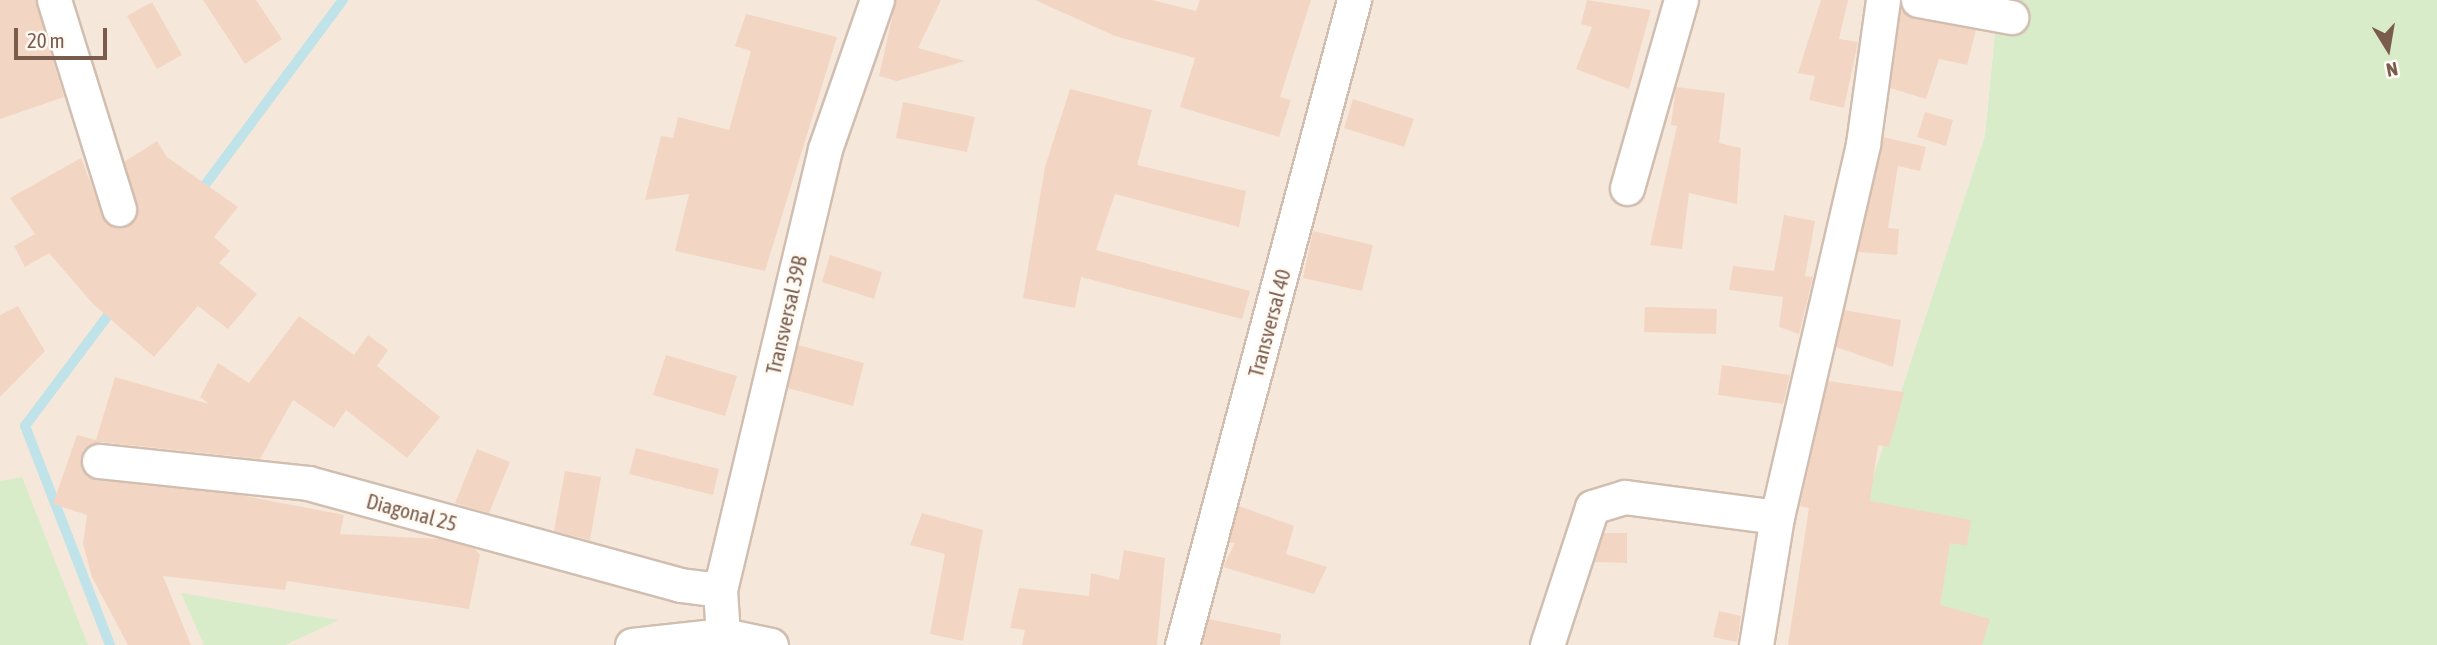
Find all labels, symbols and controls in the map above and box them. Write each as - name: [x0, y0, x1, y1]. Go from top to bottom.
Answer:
- scale bar: [18, 14, 110, 58]
- north arrow: [2353, 14, 2423, 84]
- text: 20 m: [27, 28, 65, 52]
- text: N: [2384, 58, 2400, 81]
- street label: Transversal 39B: [760, 253, 812, 377]
- street label: Transversal 40: [1243, 266, 1295, 380]
- street label: Diagonal 25: [364, 488, 460, 536]

